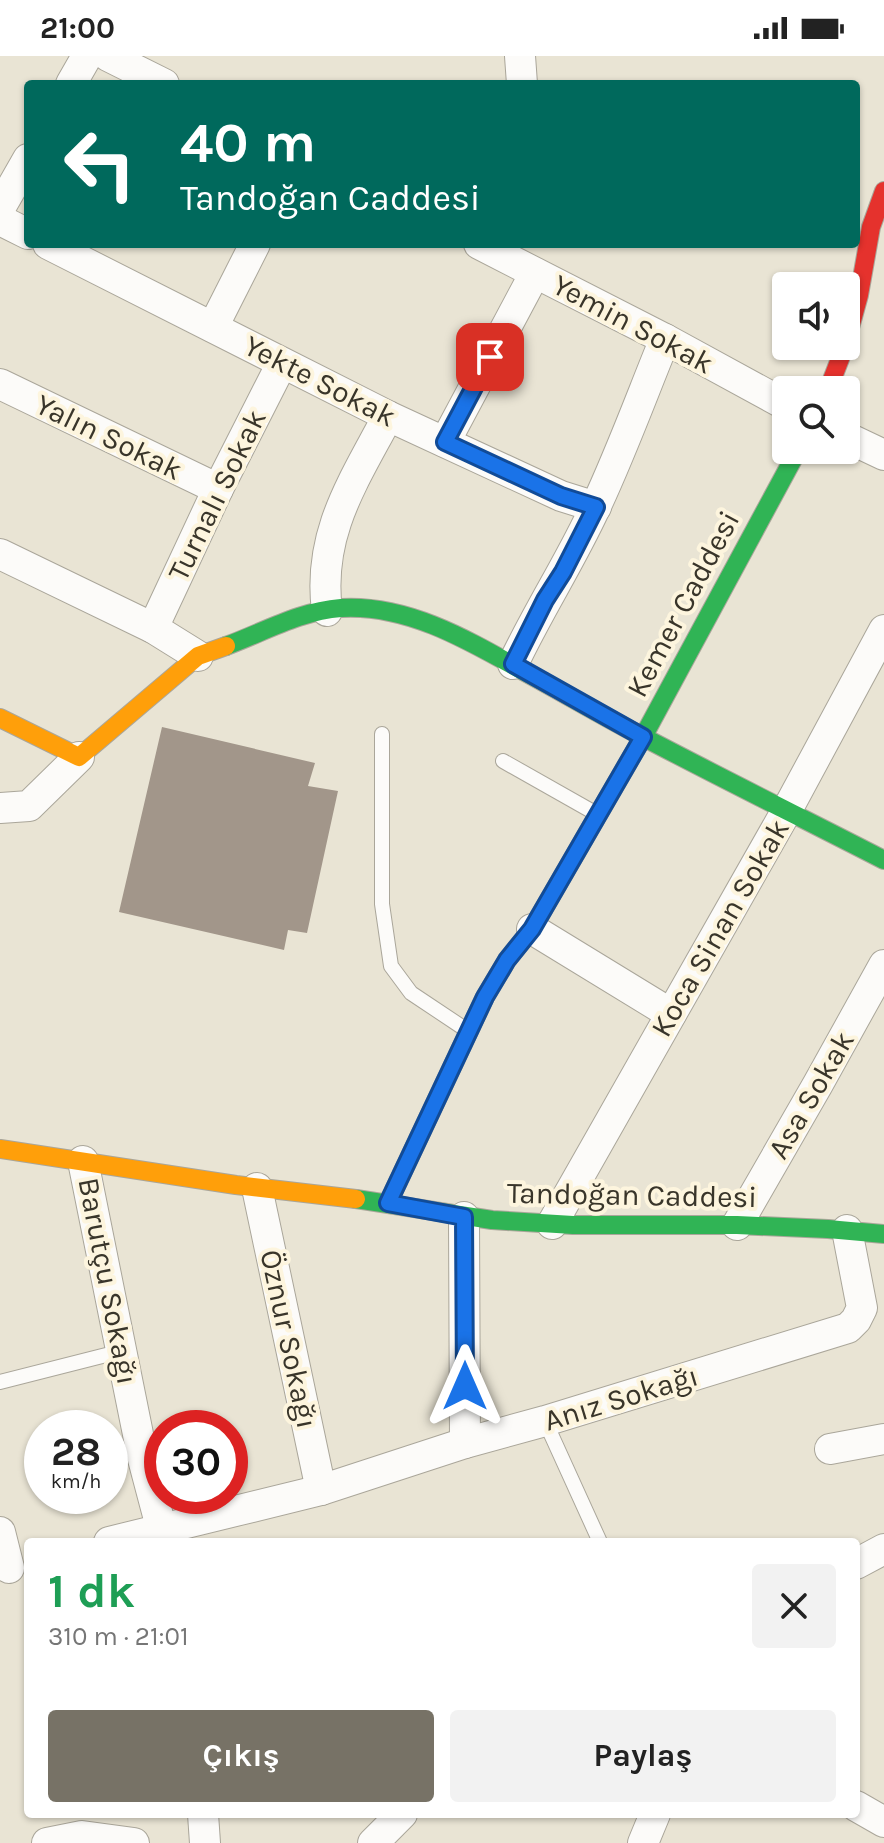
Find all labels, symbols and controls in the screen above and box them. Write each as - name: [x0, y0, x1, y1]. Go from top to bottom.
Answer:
- text: 21:00: [40, 10, 115, 46]
- text: 40 m: [180, 110, 316, 175]
- icon: left: [48, 112, 152, 216]
- text: Tandoğan Caddesi: [180, 177, 481, 219]
- street label: Yemin Sokak: [546, 267, 720, 381]
- map controls: [772, 272, 860, 464]
- button: sound: [772, 272, 860, 360]
- pin: [456, 323, 524, 391]
- street label: Yekte Sokak: [238, 327, 402, 435]
- icon: arrive: [468, 335, 512, 379]
- button: search: [772, 376, 860, 464]
- street label: Yalın Sokak: [30, 386, 188, 488]
- street label: Turnalı Sokak: [160, 404, 274, 586]
- street label: Kemer Caddesi: [619, 505, 747, 703]
- street label: Koca Sinan Sokak: [643, 813, 797, 1043]
- street label: Asa Sokak: [760, 1025, 862, 1165]
- street label: Barutçu Sokağı: [70, 1174, 146, 1388]
- street label: Tandoğan Caddesi: [506, 1175, 758, 1215]
- street label: Öznur Sokağı: [253, 1246, 325, 1432]
- position arrow: [423, 1344, 507, 1428]
- street label: Anız Sokağı: [539, 1357, 703, 1439]
- speed limit sign: 30: [144, 1410, 248, 1514]
- text: 28: [51, 1428, 101, 1475]
- text: km/h: [51, 1470, 101, 1493]
- text: 1 dk: [48, 1563, 135, 1619]
- button: close: [752, 1564, 836, 1648]
- text: 310 m · 21:01: [48, 1621, 189, 1652]
- button: Çıkış: [48, 1710, 434, 1802]
- button: Paylaş: [450, 1710, 836, 1802]

